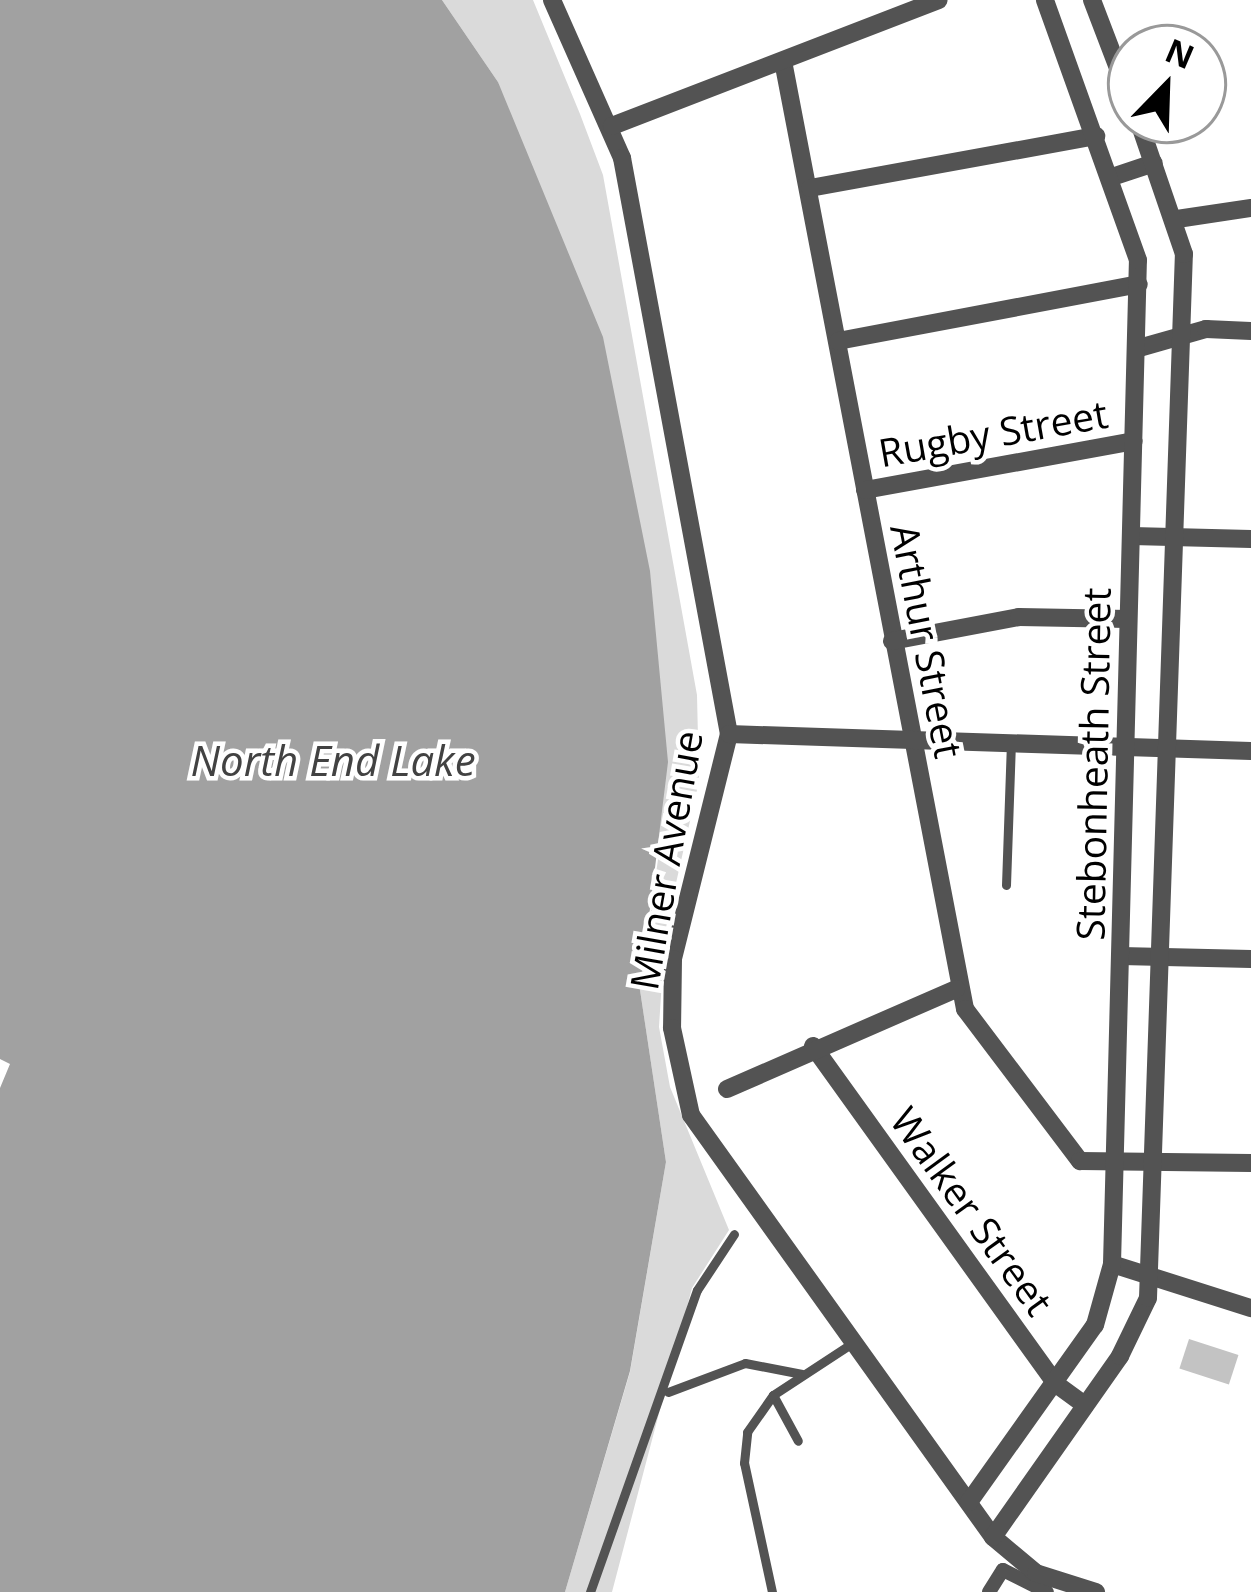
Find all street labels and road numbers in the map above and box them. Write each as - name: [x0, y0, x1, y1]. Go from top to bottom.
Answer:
- street label: Rugby Street: [875, 390, 1111, 476]
- street label: Arthur Street: [881, 520, 973, 762]
- street label: Stebonheath Street: [1067, 587, 1119, 941]
- street label: Milner Avenue: [620, 727, 712, 993]
- street label: Walker Street: [881, 1098, 1063, 1324]

